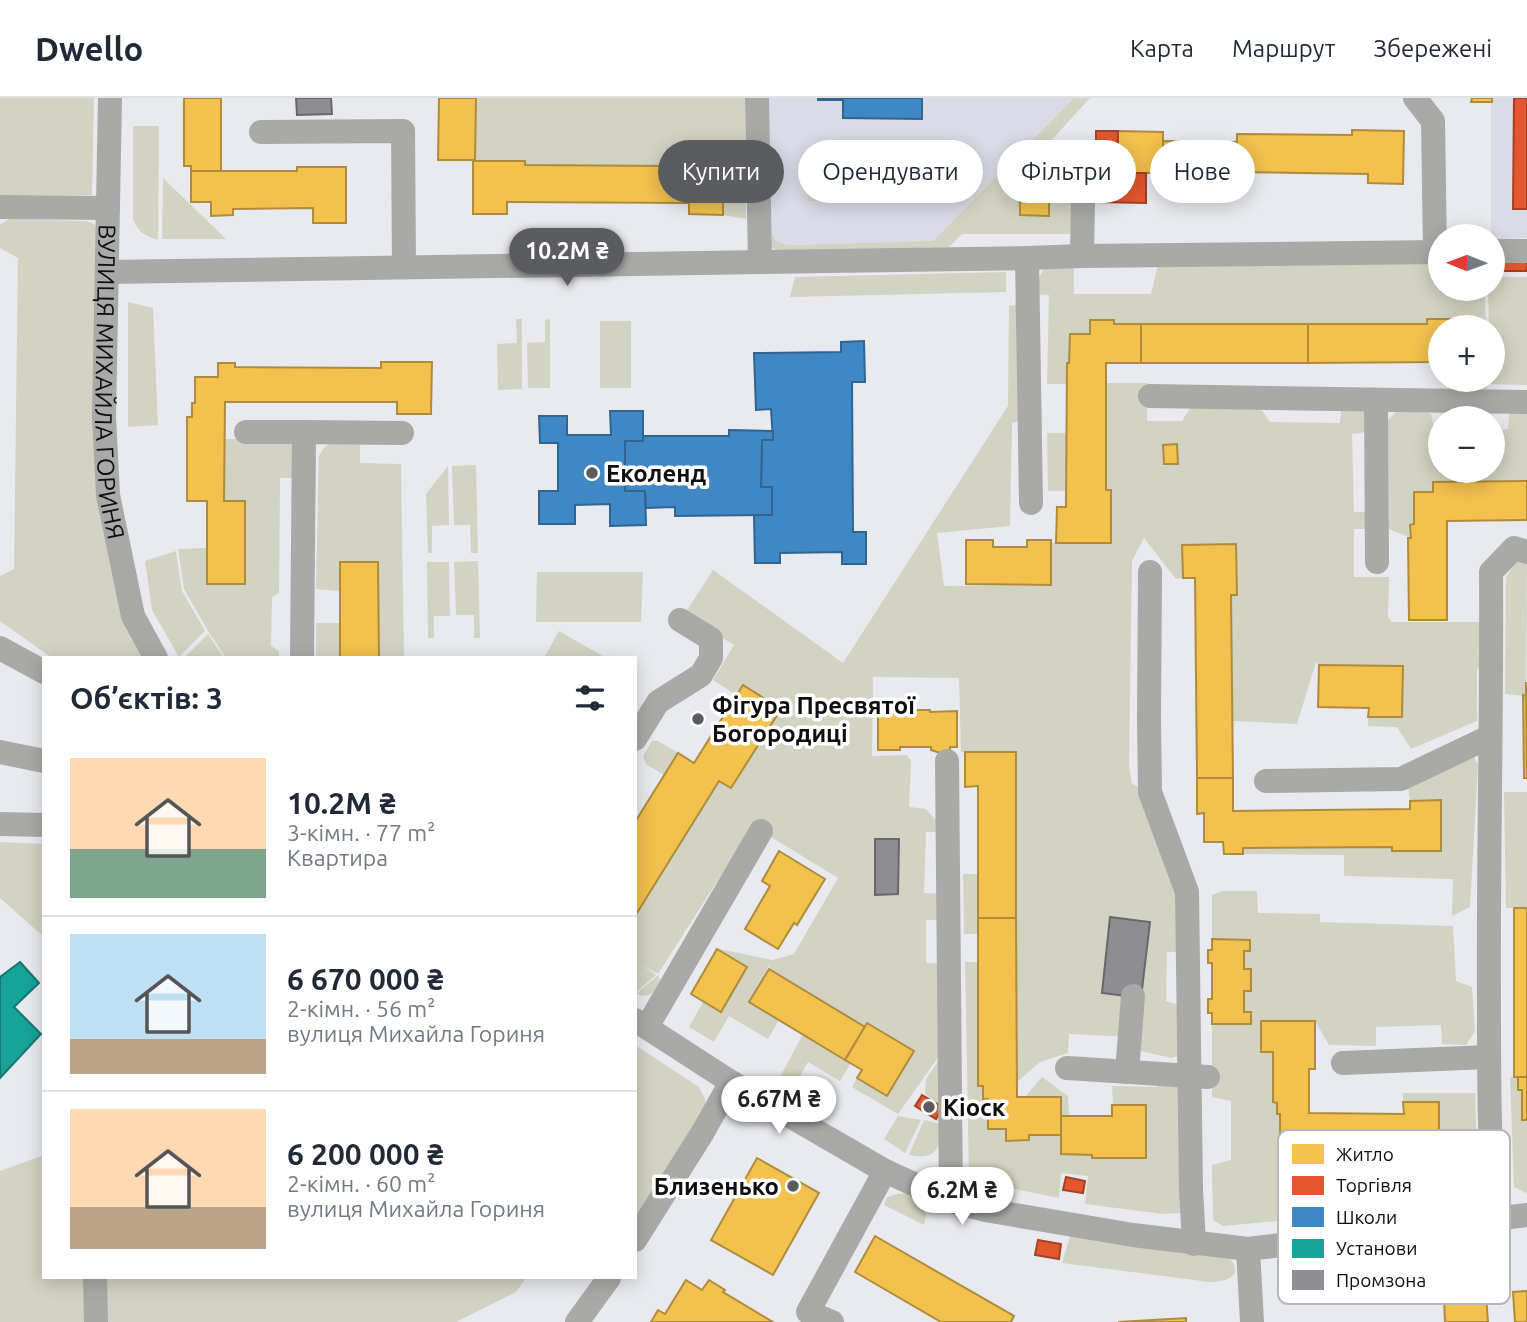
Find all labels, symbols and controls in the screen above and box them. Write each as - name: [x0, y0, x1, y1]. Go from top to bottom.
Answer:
- text: Dwello: [35, 30, 143, 67]
- text: Карта: [1130, 35, 1194, 62]
- text: Маршрут: [1232, 35, 1335, 62]
- text: Збережені: [1373, 35, 1492, 62]
- chip: Купити: [658, 140, 784, 203]
- chip: Орендувати: [798, 140, 983, 203]
- chip: Фільтри: [997, 140, 1136, 203]
- chip: Нове: [1150, 140, 1255, 203]
- street label: ВУЛИЦЯ МИХАЙЛА ГОРИНЯ: [90, 224, 130, 541]
- north arrow: [1428, 224, 1505, 301]
- map controls: [1428, 224, 1505, 483]
- pin: 10.2M ₴: [502, 228, 632, 288]
- text: 10.2M ₴: [525, 238, 609, 263]
- button: +: [1428, 315, 1505, 392]
- button: −: [1428, 406, 1505, 483]
- place label: Еколенд: [606, 460, 706, 487]
- marker: Еколенд: [584, 465, 600, 481]
- icon: filters: [571, 679, 609, 717]
- text: Об’єктів: 3: [70, 681, 223, 715]
- place label: Фігура Пресвятої Богородиці: [712, 692, 916, 747]
- marker: Фігура Пресвятої Богородиці: [690, 711, 706, 727]
- icon: home: [126, 786, 210, 870]
- text: 10.2M ₴: [287, 786, 396, 820]
- text: 3-кімн. · 77 m²: [287, 820, 435, 845]
- text: Квартира: [287, 845, 388, 870]
- icon: home: [126, 962, 210, 1046]
- text: 6 670 000 ₴: [287, 962, 444, 996]
- text: 2-кімн. · 56 m²: [287, 996, 435, 1021]
- text: вулиця Михайла Гориня: [287, 1021, 545, 1046]
- pin: 6.67M ₴: [714, 1076, 844, 1136]
- text: 6.67M ₴: [737, 1086, 821, 1111]
- place label: Кіоск: [943, 1094, 1006, 1121]
- marker: Кіоск: [921, 1099, 937, 1115]
- legend: [1278, 1130, 1510, 1304]
- icon: home: [126, 1137, 210, 1221]
- text: 6 200 000 ₴: [287, 1137, 444, 1171]
- text: Житло: [1336, 1143, 1394, 1165]
- pin: 6.2M ₴: [905, 1168, 1019, 1227]
- text: 2-кімн. · 60 m²: [287, 1171, 435, 1196]
- place label: Близенько: [654, 1173, 779, 1200]
- text: Торгівля: [1336, 1174, 1412, 1196]
- text: 6.2M ₴: [927, 1177, 997, 1202]
- marker: Близенько: [785, 1178, 801, 1194]
- text: вулиця Михайла Гориня: [287, 1196, 545, 1221]
- text: Школи: [1336, 1206, 1397, 1228]
- text: Установи: [1336, 1237, 1417, 1259]
- text: Промзона: [1336, 1269, 1426, 1291]

